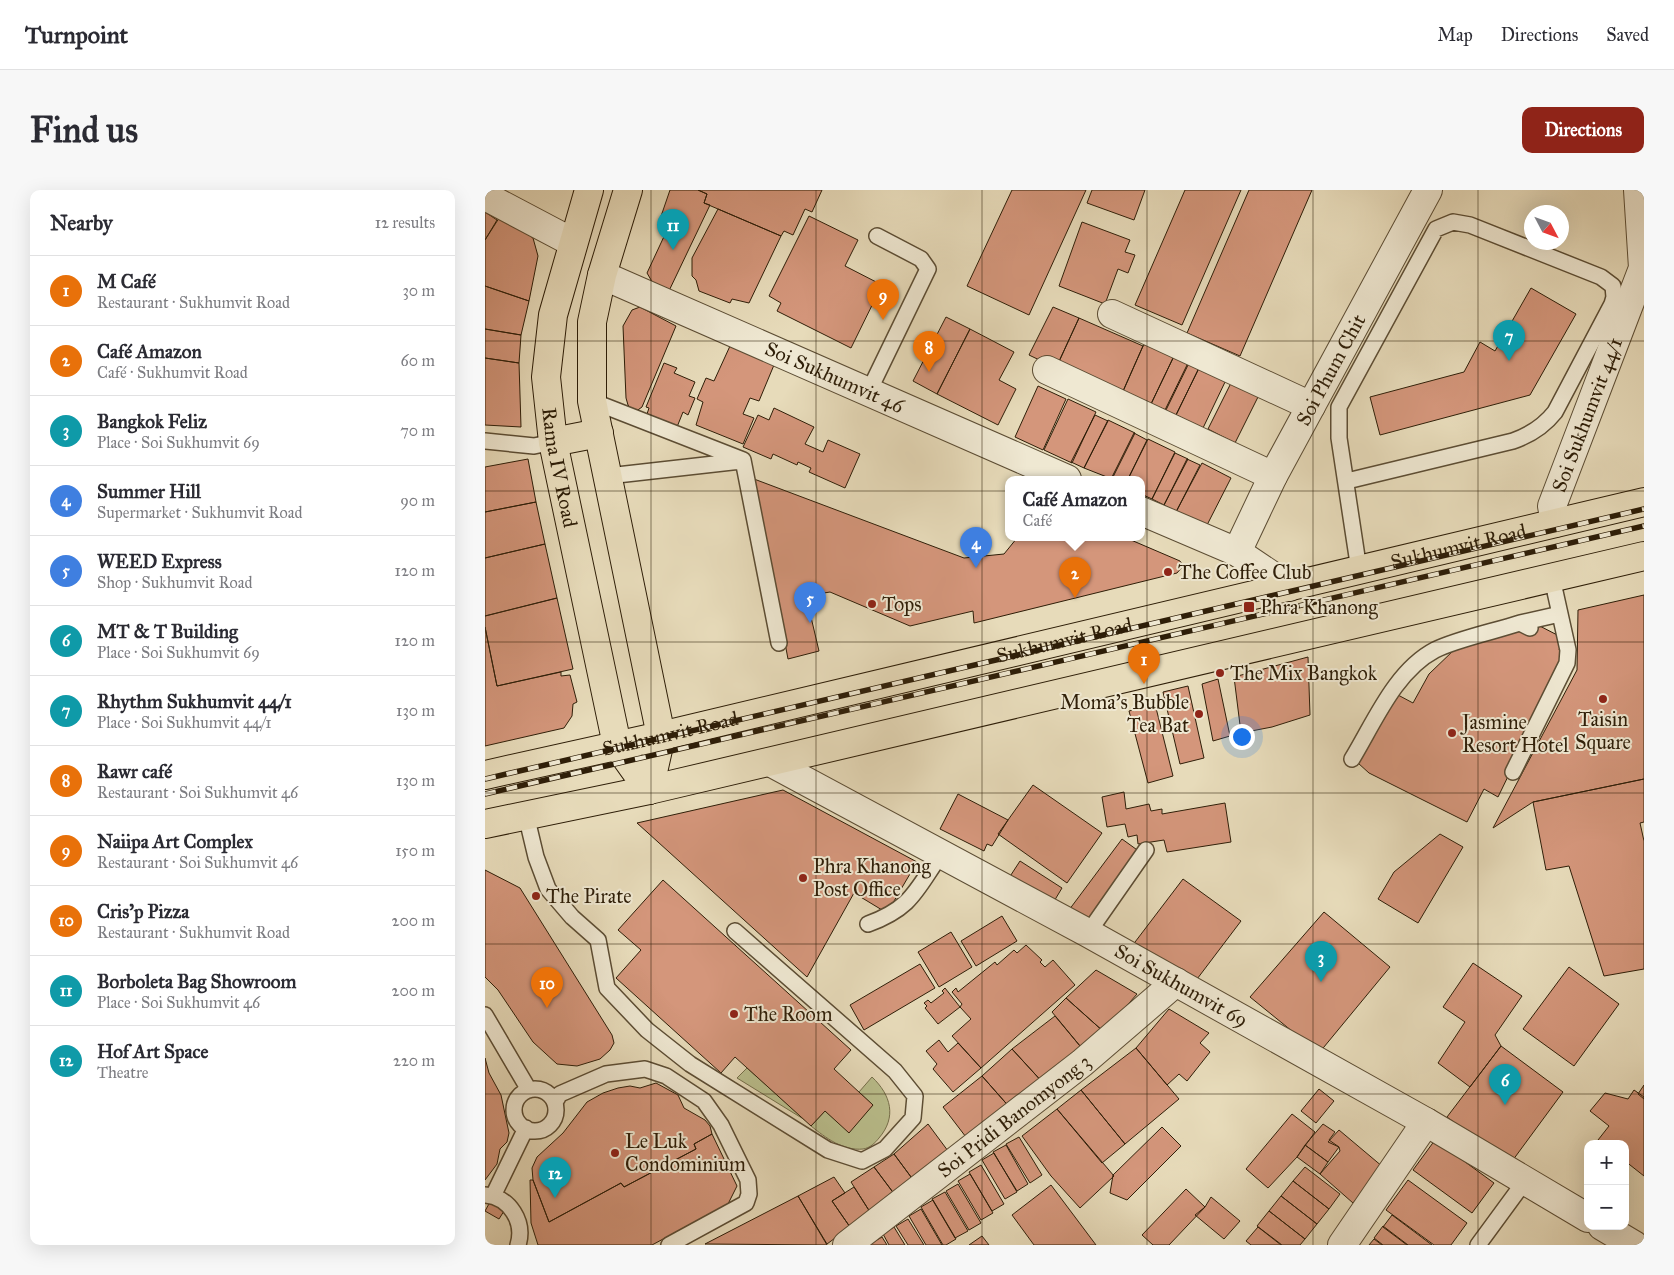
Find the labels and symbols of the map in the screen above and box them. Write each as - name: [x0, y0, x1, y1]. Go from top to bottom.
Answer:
- north arrow: [1524, 205, 1569, 250]
- pin: 11: [657, 209, 689, 250]
- pin: 9: [867, 279, 899, 320]
- street label: Soi Phum Chit: [1291, 310, 1370, 430]
- pin: 7: [1493, 320, 1525, 361]
- pin: 8: [913, 331, 945, 372]
- street label: Soi Sukhumvit 44/1: [1547, 334, 1627, 495]
- street label: Soi Sukhumvit 46: [762, 336, 908, 418]
- street label: Rama IV Road: [537, 406, 583, 530]
- street label: Sukhumvit Road: [1388, 518, 1529, 574]
- pin: 4: [960, 527, 992, 568]
- pin: 2: [1059, 557, 1091, 598]
- place label: The Coffee Club: [1178, 560, 1312, 584]
- marker: The Coffee Club: [1162, 566, 1174, 578]
- pin: 5: [794, 582, 826, 623]
- place label: Tops: [882, 592, 922, 616]
- place label: Phra Khanong: [1260, 595, 1378, 620]
- marker: Tops: [866, 598, 878, 610]
- marker: Phra Khanong: [1242, 600, 1256, 614]
- street label: Sukhumvit Road: [994, 612, 1135, 668]
- pin: 1: [1128, 643, 1160, 684]
- place label: The Mix Bangkok: [1230, 661, 1378, 686]
- marker: The Mix Bangkok: [1214, 667, 1226, 679]
- place label: Moma's Bubble Tea Bat: [1060, 690, 1189, 737]
- marker: Taisin Square: [1597, 693, 1609, 705]
- street label: Sukhumvit Road: [600, 706, 741, 761]
- place label: Taisin Square: [1575, 707, 1631, 755]
- marker: Moma's Bubble Tea Bat: [1193, 708, 1205, 720]
- place label: Jasmine Resort Hotel: [1460, 710, 1569, 757]
- your location: [1229, 724, 1255, 750]
- marker: Jasmine Resort Hotel: [1446, 727, 1458, 739]
- place label: Phra Khanong Post Office: [813, 854, 931, 901]
- marker: Phra Khanong Post Office: [797, 872, 809, 884]
- place label: The Pirate: [546, 884, 632, 908]
- marker: The Pirate: [530, 890, 542, 902]
- street label: Soi Sukhumvit 69: [1111, 938, 1252, 1032]
- pin: 3: [1305, 941, 1337, 982]
- pin: 10: [531, 967, 563, 1008]
- place label: The Room: [744, 1002, 833, 1026]
- marker: The Room: [728, 1008, 740, 1020]
- street label: Soi Pridi Banomyong 3: [933, 1049, 1095, 1182]
- pin: 6: [1489, 1064, 1521, 1105]
- place label: Le Luk Condominium: [625, 1129, 746, 1176]
- marker: Le Luk Condominium: [609, 1147, 621, 1159]
- pin: 12: [539, 1157, 571, 1198]

